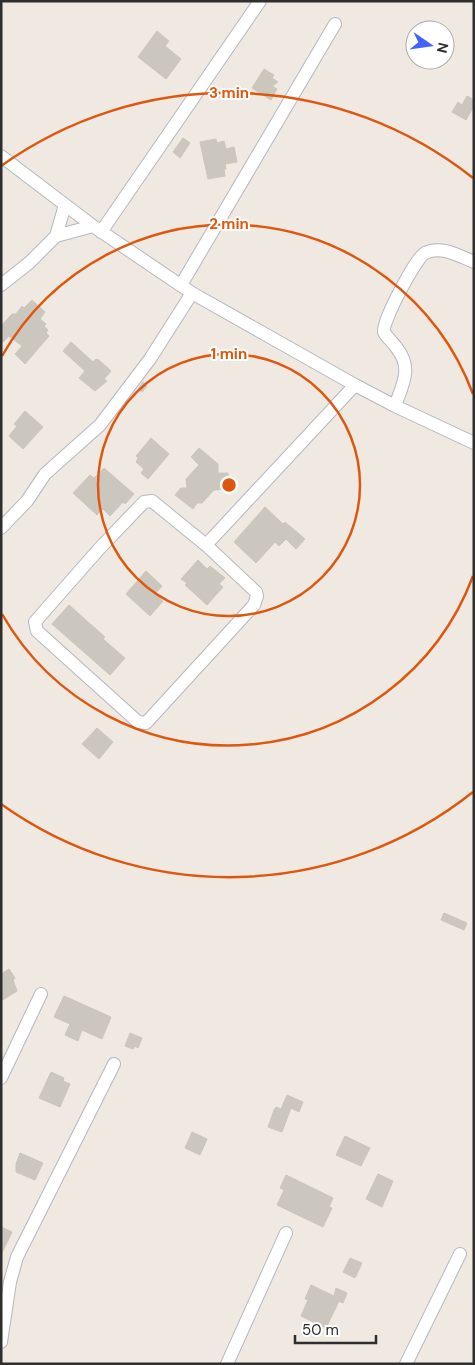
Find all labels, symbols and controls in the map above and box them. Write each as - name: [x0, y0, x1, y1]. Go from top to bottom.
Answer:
- north arrow: [405, 20, 455, 70]
- text: N: [433, 41, 453, 55]
- text: 3 min: [209, 83, 249, 103]
- text: 2 min: [209, 214, 249, 234]
- text: 1 min: [211, 344, 247, 364]
- centre of rings: [220, 476, 238, 494]
- scale bar: [295, 1312, 376, 1344]
- text: 50 m: [302, 1320, 339, 1340]

